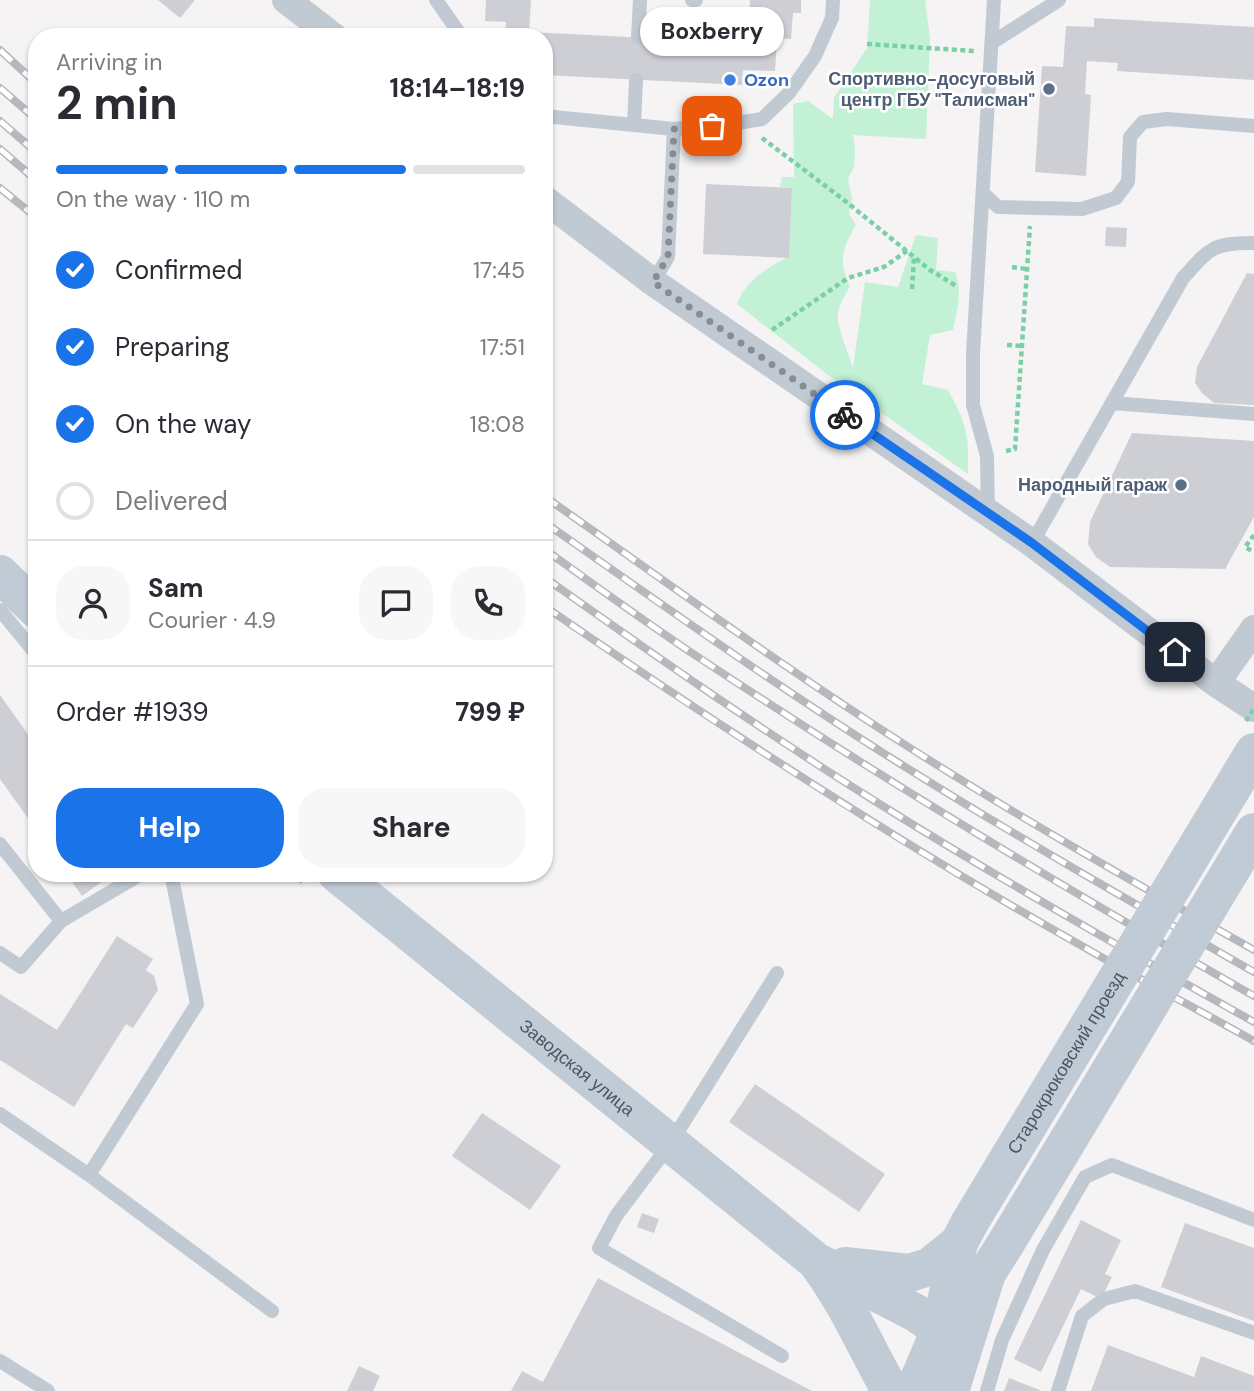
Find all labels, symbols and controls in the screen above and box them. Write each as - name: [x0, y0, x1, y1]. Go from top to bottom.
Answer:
- callout: Boxberry: [640, 7, 784, 56]
- text: Boxberry: [661, 16, 763, 46]
- text: Arriving in: [56, 47, 162, 77]
- place label: Спортивно-досуговый центр ГБУ "Талисман": [828, 67, 1035, 112]
- place label: Ozon: [744, 68, 789, 92]
- text: 18:14–18:19: [390, 71, 525, 105]
- marker: Ozon: [722, 72, 738, 88]
- text: 2 min: [56, 73, 178, 133]
- marker: Спортивно-досуговый центр ГБУ "Талисман": [1041, 81, 1057, 97]
- pin: [682, 96, 742, 156]
- icon: bag: [693, 107, 731, 145]
- text: On the way · 110 m: [56, 184, 250, 214]
- icon: check: [56, 251, 94, 289]
- text: Confirmed: [115, 253, 242, 287]
- text: 17:45: [473, 255, 525, 285]
- icon: check: [56, 328, 94, 366]
- text: Preparing: [115, 330, 230, 364]
- text: 17:51: [480, 332, 525, 362]
- courier: [810, 380, 880, 450]
- icon: bike: [826, 396, 864, 434]
- icon: check: [56, 405, 94, 443]
- text: On the way: [115, 407, 251, 441]
- text: 18:08: [469, 409, 525, 439]
- place label: Народный гараж: [1018, 473, 1167, 497]
- marker: Народный гараж: [1173, 477, 1189, 493]
- text: Delivered: [115, 484, 228, 518]
- button: person: [56, 566, 130, 640]
- button: chat: [359, 566, 433, 640]
- button: phone: [451, 566, 525, 640]
- text: Sam: [148, 571, 203, 605]
- text: Courier · 4.9: [148, 605, 276, 635]
- pin: [1145, 622, 1205, 682]
- icon: home: [1156, 633, 1194, 671]
- text: Order #1939: [56, 695, 209, 729]
- text: 799 ₽: [455, 695, 525, 729]
- button: Help: [56, 788, 284, 868]
- button: Share: [298, 788, 525, 868]
- street label: Старокрюковский проезд: [1002, 967, 1131, 1159]
- street label: Заводская улица: [514, 1014, 640, 1122]

